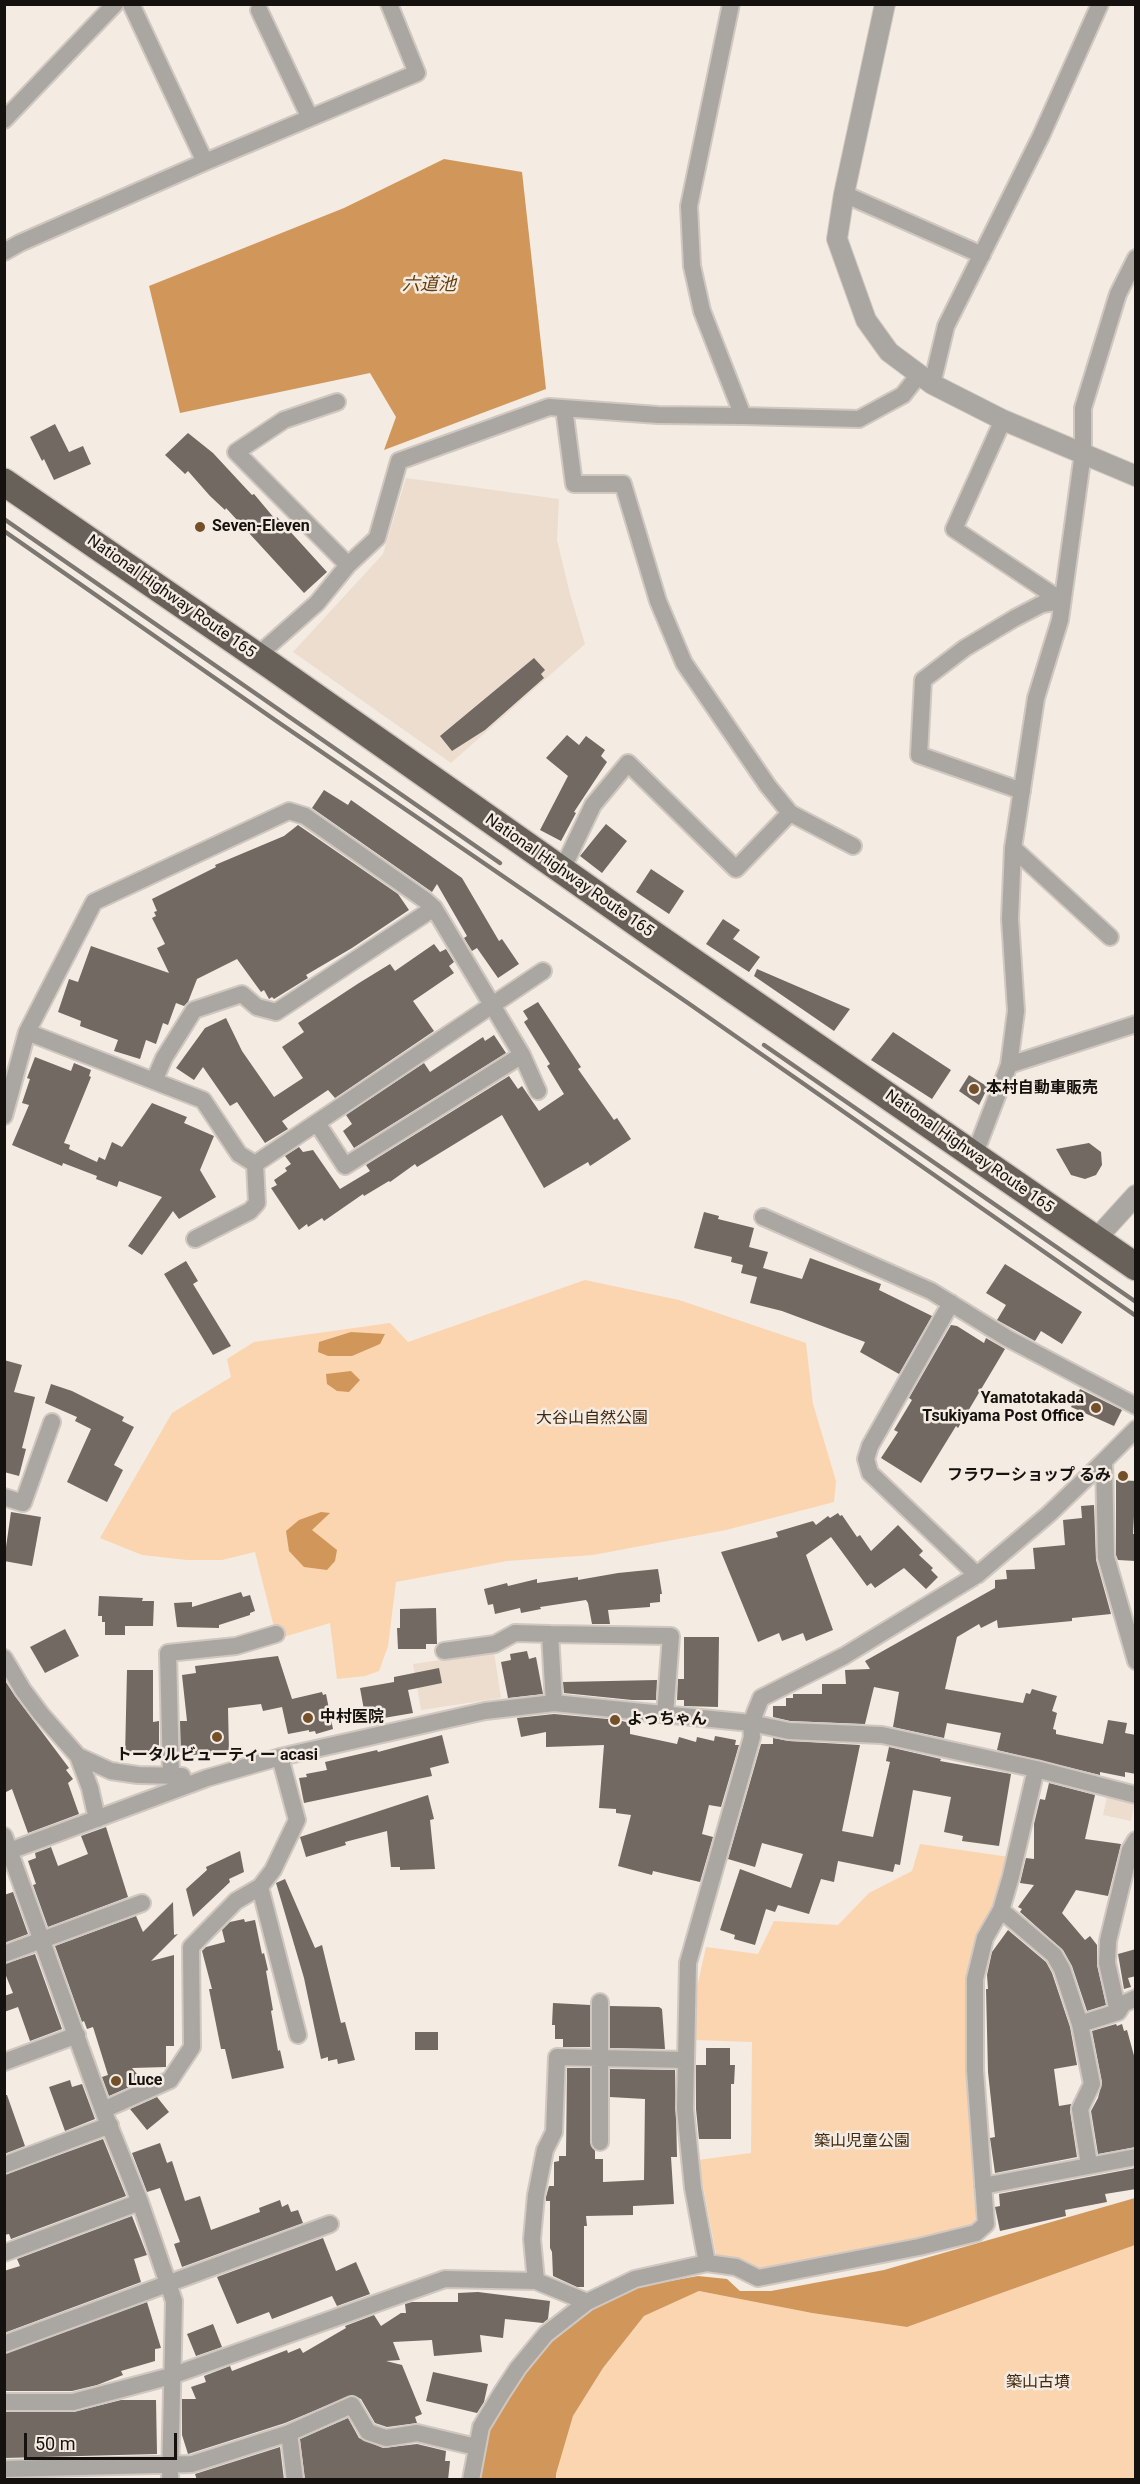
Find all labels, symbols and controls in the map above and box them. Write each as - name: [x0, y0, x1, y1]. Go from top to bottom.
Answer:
- water label: 六道池: [402, 274, 456, 296]
- place label: Seven-Eleven: [212, 517, 310, 537]
- marker: Seven-Eleven: [193, 520, 207, 534]
- street label: National Highway Route 165: [83, 531, 259, 663]
- street label: National Highway Route 165: [481, 810, 657, 942]
- place label: 本村自動車販売: [986, 1079, 1098, 1099]
- marker: 本村自動車販売: [967, 1082, 981, 1096]
- street label: National Highway Route 165: [881, 1086, 1057, 1218]
- place label: Yamatotakada Tsukiyama Post Office: [922, 1389, 1084, 1427]
- marker: Yamatotakada Tsukiyama Post Office: [1089, 1401, 1103, 1415]
- park label: 大谷山自然公園: [536, 1409, 648, 1429]
- place label: フラワーショップ るみ: [947, 1466, 1111, 1486]
- marker: フラワーショップ るみ: [1116, 1469, 1130, 1483]
- place label: 中村医院: [320, 1708, 384, 1728]
- place label: よっちゃん: [627, 1710, 707, 1730]
- marker: 中村医院: [301, 1711, 315, 1725]
- marker: よっちゃん: [608, 1713, 622, 1727]
- marker: トータルビューティー acasi: [210, 1730, 224, 1744]
- place label: トータルビューティー acasi: [116, 1746, 318, 1766]
- place label: Luce: [128, 2071, 162, 2091]
- marker: Luce: [109, 2074, 123, 2088]
- park label: 築山児童公園: [814, 2132, 910, 2152]
- park label: 築山古墳: [1006, 2373, 1070, 2393]
- scale bar: [27, 2421, 180, 2459]
- text: 50 m: [35, 2433, 75, 2454]

